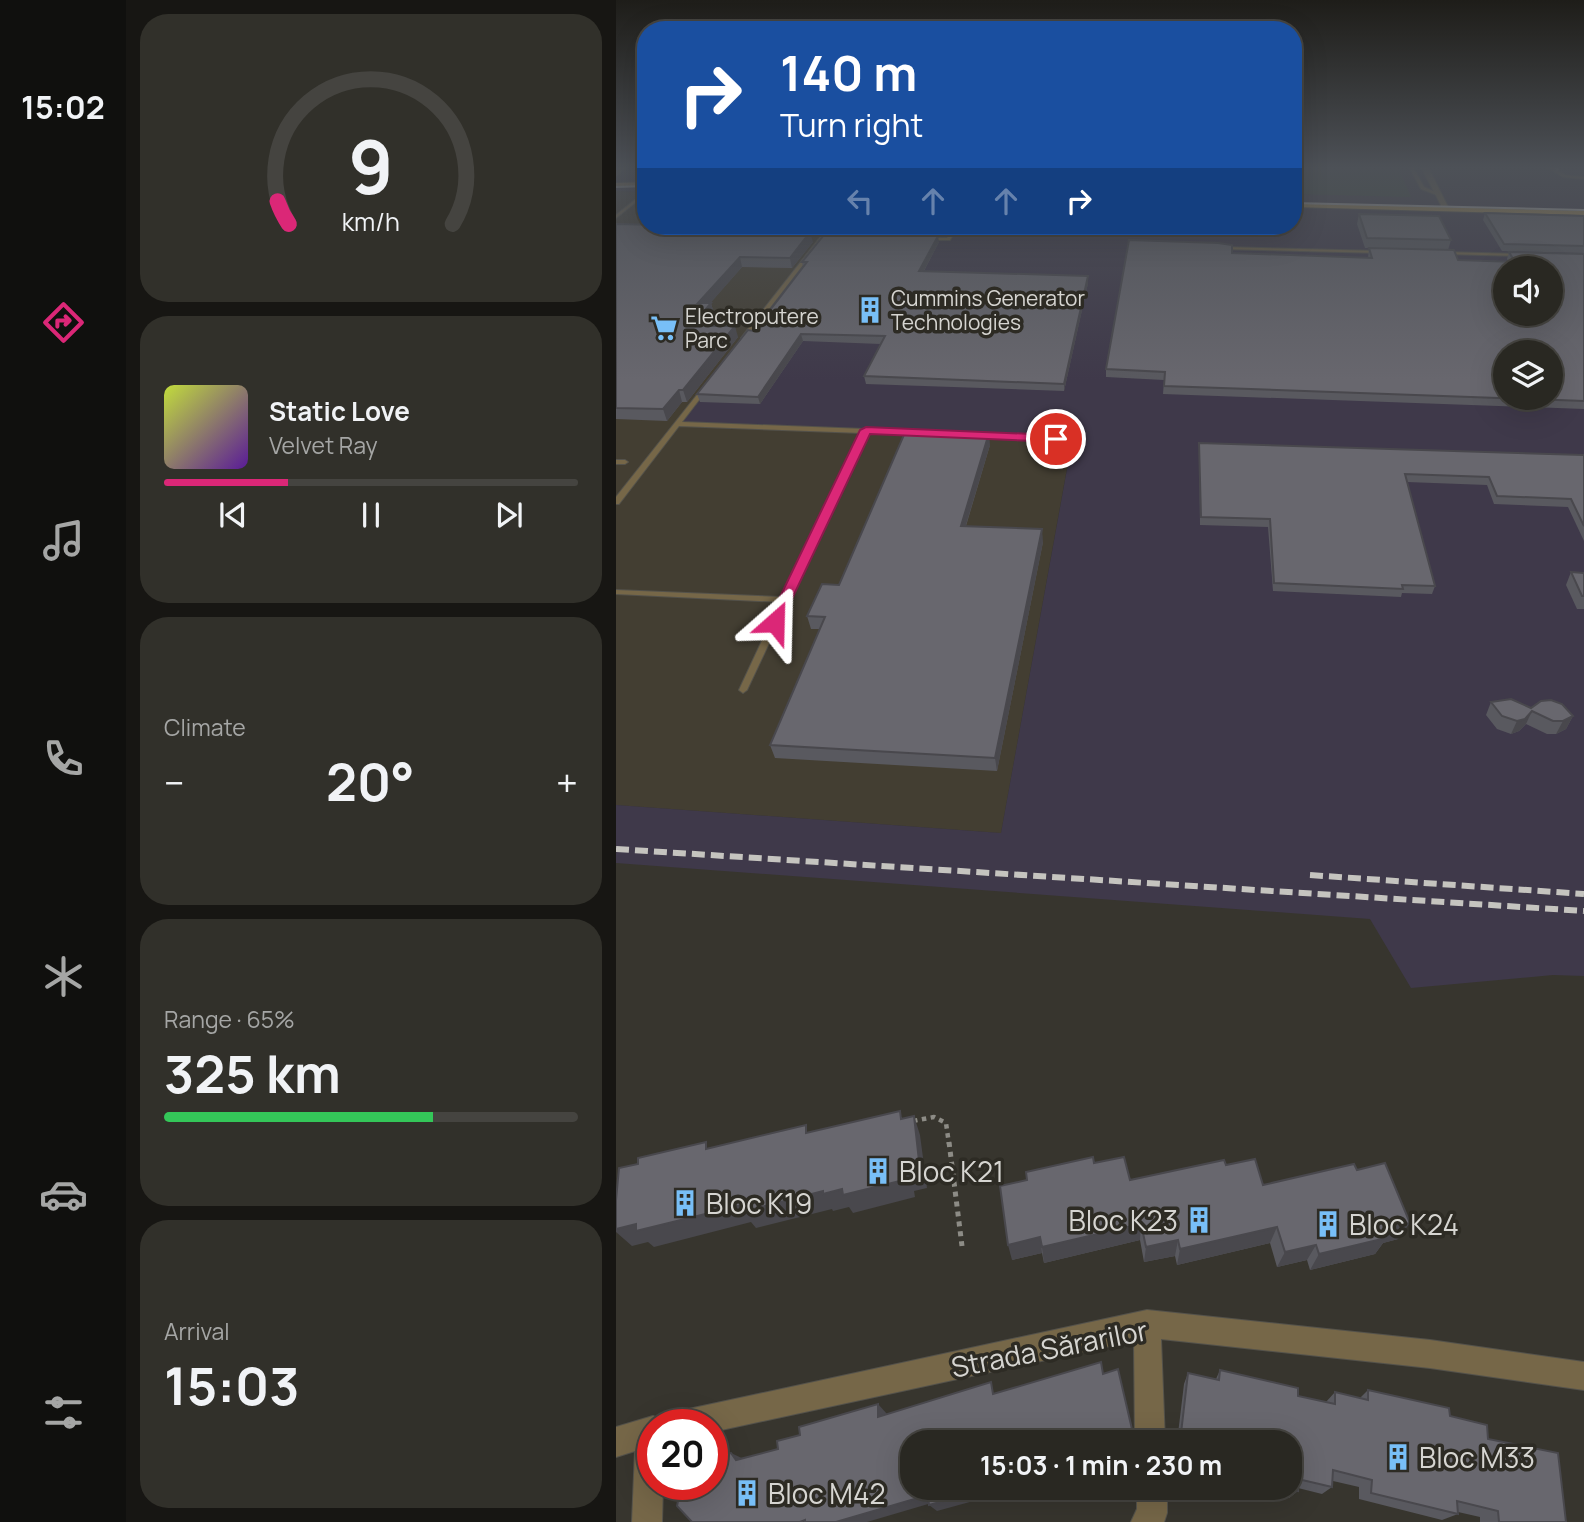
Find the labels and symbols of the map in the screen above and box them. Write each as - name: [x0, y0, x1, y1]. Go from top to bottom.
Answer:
- place label: Cummins Generator Technologies: [891, 284, 1085, 336]
- building icon: Cummins Generator Technologies: [855, 295, 885, 325]
- place label: Electroputere Parc: [685, 302, 819, 354]
- supermarket icon: Electroputere Parc: [649, 313, 679, 343]
- pin: [1026, 409, 1086, 469]
- position arrow: [738, 585, 812, 659]
- place label: Bloc K21: [899, 1152, 1004, 1190]
- building icon: Bloc K21: [863, 1156, 893, 1186]
- place label: Bloc K19: [706, 1184, 812, 1222]
- building icon: Bloc K19: [670, 1188, 700, 1218]
- place label: Bloc K23: [1069, 1201, 1178, 1239]
- building icon: Bloc K23: [1184, 1205, 1214, 1235]
- place label: Bloc K24: [1349, 1205, 1459, 1243]
- building icon: Bloc K24: [1313, 1209, 1343, 1239]
- street label: Strada Sărarilor: [948, 1310, 1150, 1386]
- speed limit sign: 20: [637, 1409, 728, 1500]
- place label: Bloc M33: [1419, 1438, 1535, 1476]
- building icon: Bloc M33: [1383, 1442, 1413, 1472]
- place label: Bloc M42: [768, 1474, 885, 1512]
- building icon: Bloc M42: [732, 1478, 762, 1508]

